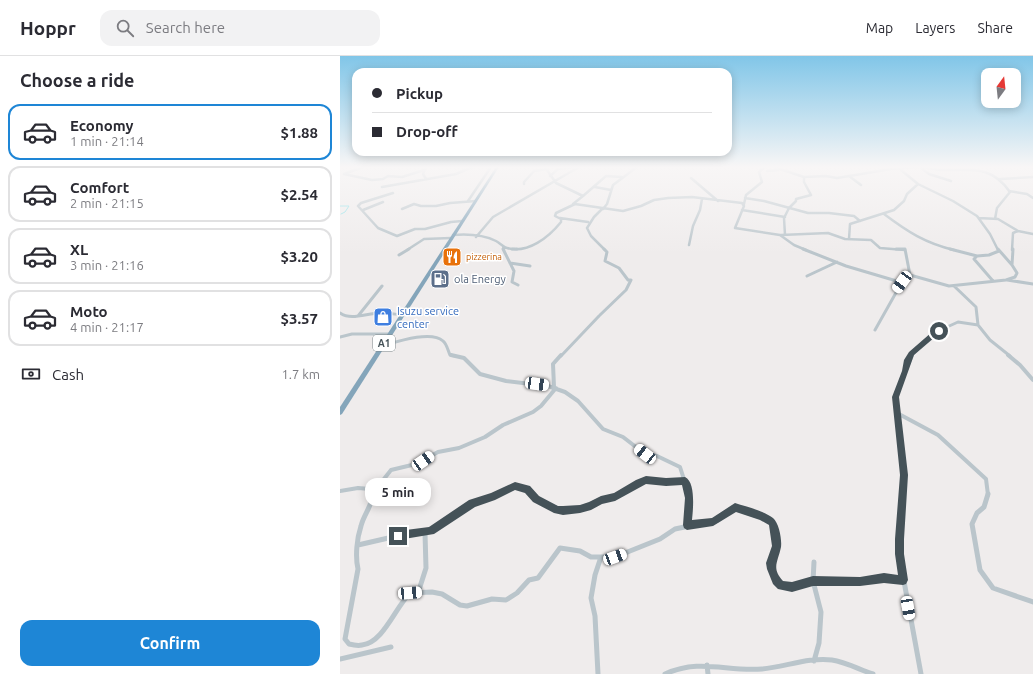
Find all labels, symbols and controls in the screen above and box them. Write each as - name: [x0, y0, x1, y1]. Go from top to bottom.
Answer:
- search box: [100, 10, 380, 46]
- text: Hoppr: [20, 17, 76, 39]
- icon: search: [114, 17, 136, 39]
- text: Search here: [146, 19, 225, 36]
- text: Map: [866, 20, 893, 36]
- text: Layers: [915, 20, 955, 36]
- text: Share: [977, 20, 1013, 36]
- north arrow: [981, 68, 1021, 108]
- map controls: [981, 68, 1021, 108]
- text: Choose a ride: [20, 70, 134, 90]
- text: Pickup: [396, 85, 443, 102]
- icon: car: [22, 114, 58, 150]
- text: Economy: [70, 117, 134, 134]
- text: Drop-off: [396, 123, 458, 140]
- text: $1.88: [280, 124, 318, 141]
- text: 1 min · 21:14: [70, 134, 144, 148]
- icon: car: [22, 176, 58, 212]
- text: Comfort: [70, 179, 129, 196]
- text: $2.54: [280, 186, 318, 203]
- text: 2 min · 21:15: [70, 196, 144, 210]
- icon: car: [22, 238, 58, 274]
- text: XL: [70, 241, 88, 258]
- restaurant icon: pizzerina: [441, 246, 463, 268]
- text: $3.20: [280, 248, 318, 265]
- place label: pizzerina: [466, 252, 502, 262]
- text: 3 min · 21:16: [70, 258, 144, 272]
- fuel station icon: ola Energy: [429, 268, 451, 290]
- car: [890, 269, 914, 295]
- place label: ola Energy: [454, 273, 506, 285]
- icon: car: [22, 300, 58, 336]
- text: Moto: [70, 303, 108, 320]
- place label: Isuzu service center: [397, 305, 459, 330]
- shop icon: Isuzu service center: [372, 306, 394, 328]
- text: $3.57: [280, 310, 318, 327]
- text: 4 min · 21:17: [70, 320, 144, 334]
- route start: [930, 322, 948, 340]
- road number: A1: [373, 335, 395, 351]
- icon: cash: [20, 363, 42, 385]
- text: Cash: [52, 366, 84, 383]
- text: 1.7 km: [281, 367, 320, 381]
- car: [524, 376, 550, 392]
- car: [632, 442, 658, 466]
- car: [410, 449, 436, 473]
- callout: 5 min: [365, 478, 431, 506]
- text: 5 min: [382, 485, 414, 499]
- route end: [389, 527, 407, 545]
- car: [602, 547, 628, 567]
- car: [398, 586, 422, 600]
- car: [900, 595, 916, 621]
- button: Confirm: [20, 620, 320, 666]

